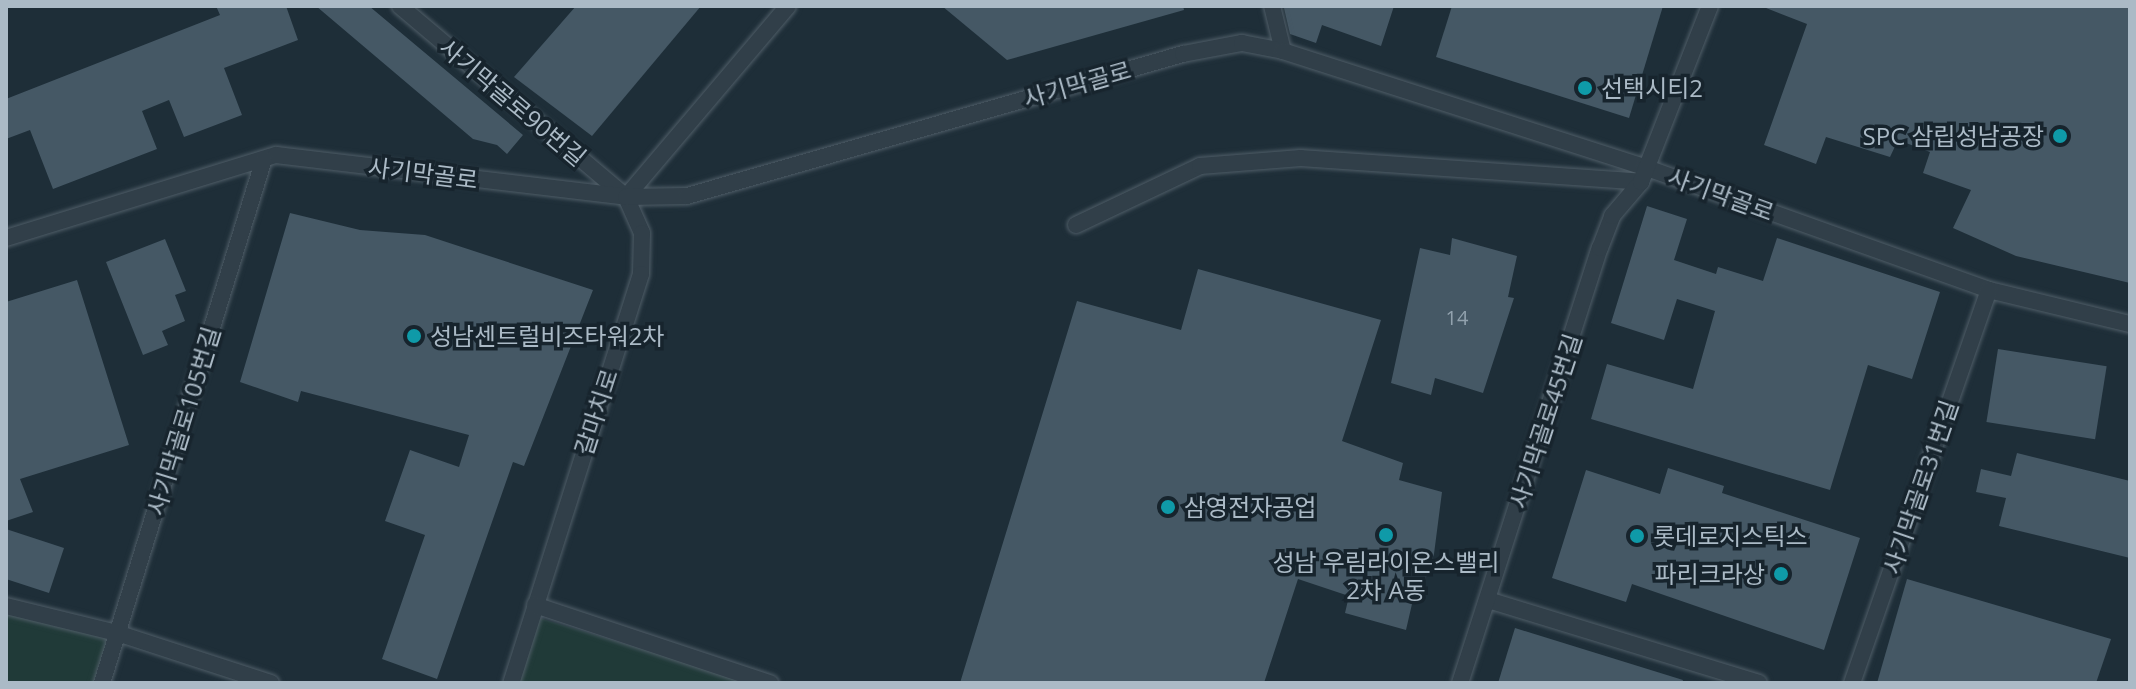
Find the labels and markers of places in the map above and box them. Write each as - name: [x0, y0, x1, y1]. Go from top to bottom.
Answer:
- place label: 선택시티2: [1601, 74, 1703, 102]
- marker: 선택시티2: [1576, 79, 1594, 97]
- place label: SPC 삼립성남공장: [1863, 122, 2044, 150]
- marker: SPC 삼립성남공장: [2051, 127, 2069, 145]
- place label: 성남센트럴비즈타워2차: [430, 322, 665, 350]
- marker: 성남센트럴비즈타워2차: [405, 327, 423, 345]
- place label: 삼영전자공업: [1184, 493, 1316, 521]
- marker: 삼영전자공업: [1159, 498, 1177, 516]
- place label: 롯데로지스틱스: [1653, 522, 1808, 550]
- marker: 성남 우림라이온스밸리 2차 A동: [1377, 526, 1395, 544]
- marker: 롯데로지스틱스: [1628, 527, 1646, 545]
- place label: 성남 우림라이온스밸리 2차 A동: [1272, 548, 1500, 604]
- place label: 파리크라상: [1655, 560, 1765, 588]
- marker: 파리크라상: [1772, 565, 1790, 583]

